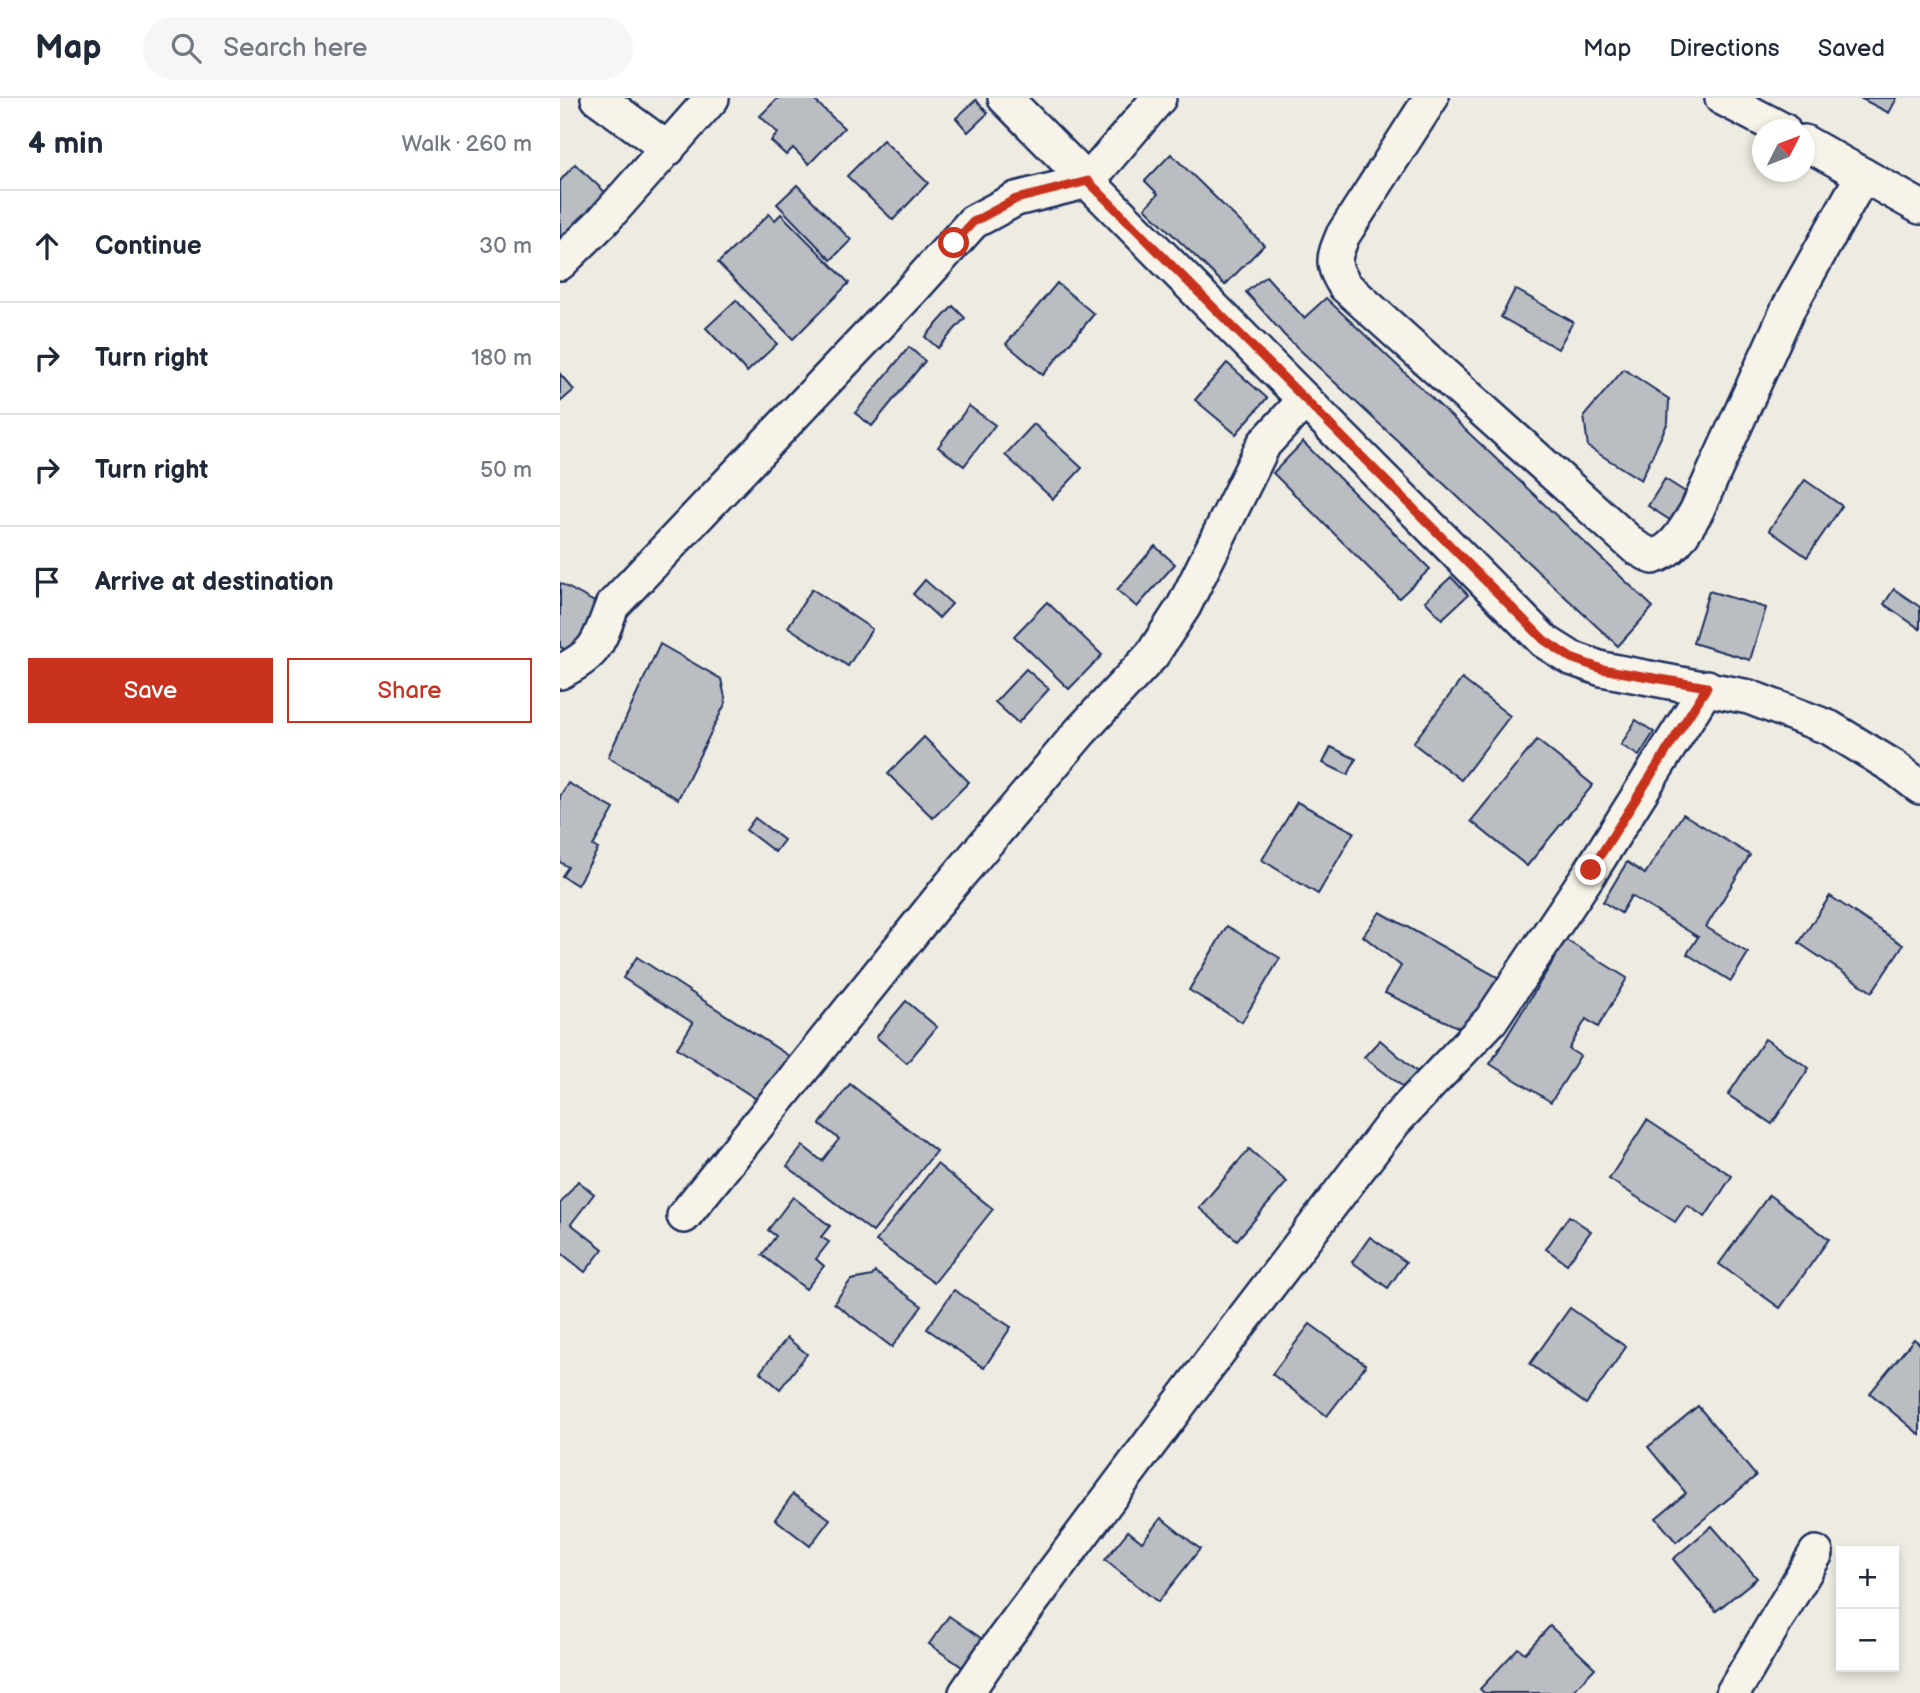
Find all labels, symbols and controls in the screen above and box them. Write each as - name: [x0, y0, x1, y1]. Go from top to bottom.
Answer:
- search box: [143, 17, 633, 80]
- text: Map: [35, 28, 101, 68]
- icon: search: [167, 29, 205, 67]
- text: Search here: [223, 33, 367, 64]
- text: Map: [1583, 34, 1631, 63]
- text: Directions: [1669, 34, 1780, 63]
- text: Saved: [1818, 34, 1885, 63]
- north arrow: [1752, 119, 1815, 182]
- text: 4 min: [28, 126, 103, 162]
- text: Walk · 260 m: [402, 130, 532, 158]
- icon: ahead: [28, 227, 66, 265]
- route start: [938, 227, 969, 258]
- text: Continue: [95, 231, 202, 262]
- text: 30 m: [479, 232, 532, 260]
- icon: right: [28, 339, 66, 377]
- text: Turn right: [95, 343, 208, 374]
- text: 180 m: [471, 344, 532, 372]
- icon: right: [28, 451, 66, 489]
- text: Turn right: [95, 455, 208, 486]
- text: 50 m: [480, 456, 532, 484]
- icon: arrive: [28, 563, 66, 601]
- text: Arrive at destination: [95, 567, 334, 598]
- button: Save: [28, 658, 273, 723]
- button: Share: [287, 658, 532, 723]
- route end: [1575, 854, 1606, 885]
- map controls: [1836, 1546, 1899, 1672]
- button: +: [1836, 1546, 1899, 1609]
- button: −: [1836, 1609, 1899, 1672]

